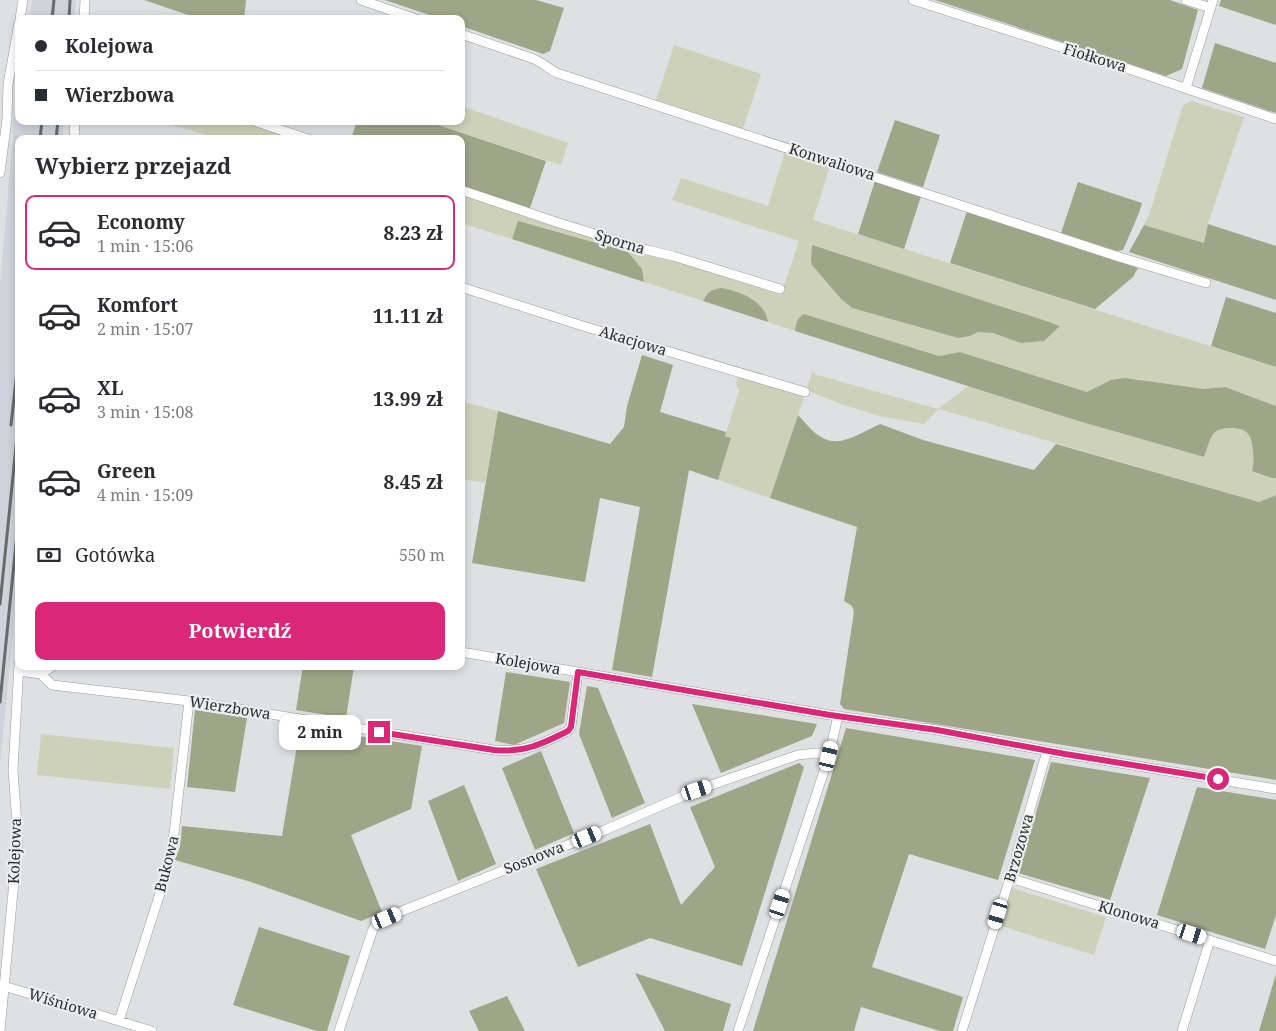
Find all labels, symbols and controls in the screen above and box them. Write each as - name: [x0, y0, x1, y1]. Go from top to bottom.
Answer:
- text: Kolejowa: [65, 33, 154, 59]
- street label: Fiołkowa: [1061, 38, 1130, 76]
- text: Wierzbowa: [65, 82, 174, 108]
- street label: Konwaliowa: [787, 138, 878, 184]
- text: Wybierz przejazd: [35, 150, 231, 180]
- text: Economy: [97, 209, 185, 235]
- icon: car: [37, 210, 82, 255]
- text: 8.23 zł: [384, 220, 443, 246]
- street label: Sporna: [593, 224, 648, 258]
- text: 1 min · 15:06: [97, 235, 193, 257]
- text: Komfort: [97, 292, 178, 318]
- icon: car: [37, 293, 82, 338]
- text: 11.11 zł: [373, 303, 443, 329]
- text: 2 min · 15:07: [97, 318, 193, 340]
- street label: Akacjowa: [597, 320, 670, 360]
- text: XL: [97, 375, 123, 401]
- icon: car: [37, 376, 82, 421]
- text: 13.99 zł: [373, 386, 443, 412]
- text: 3 min · 15:08: [97, 401, 193, 423]
- text: Green: [97, 458, 156, 484]
- icon: car: [37, 459, 82, 504]
- text: 8.45 zł: [384, 469, 443, 495]
- text: 4 min · 15:09: [97, 484, 193, 506]
- icon: cash: [35, 541, 63, 569]
- text: Gotówka: [75, 542, 155, 568]
- text: 550 m: [399, 544, 445, 566]
- button: Potwierdź: [35, 602, 445, 660]
- street label: Kolejowa: [494, 647, 562, 679]
- street label: Wierzbowa: [188, 691, 272, 723]
- callout: 2 min: [279, 714, 362, 750]
- text: 2 min: [297, 721, 343, 743]
- route end: [368, 721, 390, 743]
- car: [818, 740, 839, 772]
- route start: [1207, 768, 1229, 790]
- car: [680, 778, 713, 802]
- street label: Brzozowa: [999, 811, 1037, 885]
- street label: Kolejowa: [3, 818, 25, 884]
- car: [570, 824, 603, 850]
- street label: Bukowa: [149, 833, 183, 894]
- street label: Sosnowa: [501, 836, 567, 878]
- car: [768, 887, 791, 921]
- street label: Klonowa: [1096, 895, 1163, 933]
- car: [986, 897, 1009, 931]
- car: [370, 905, 403, 931]
- car: [1175, 922, 1208, 946]
- street label: Wiśniowa: [26, 983, 101, 1023]

